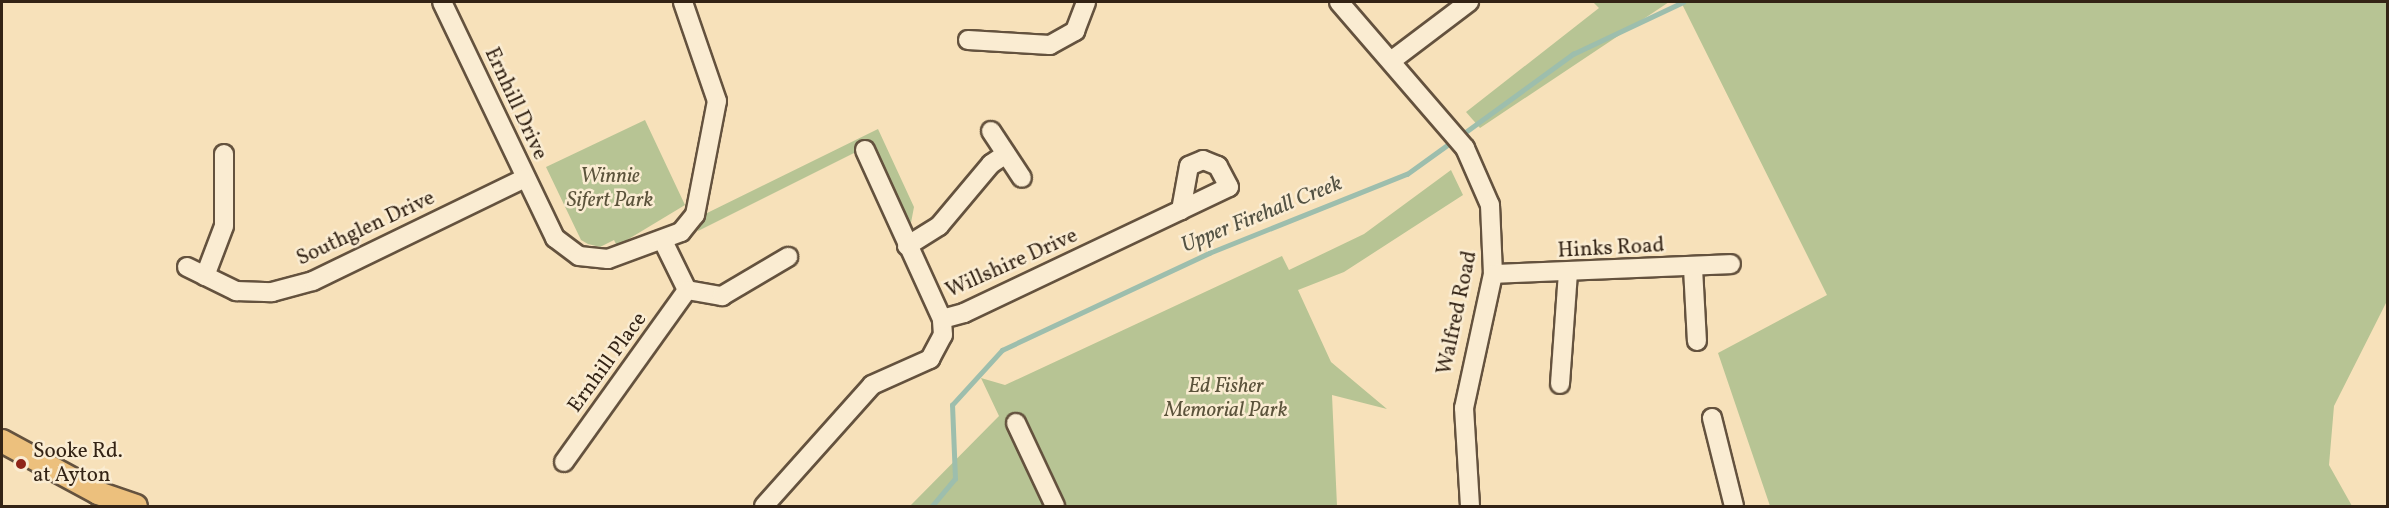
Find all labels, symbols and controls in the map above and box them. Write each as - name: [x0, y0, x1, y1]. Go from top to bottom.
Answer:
- street label: Ernhill Drive: [478, 44, 552, 164]
- park label: Winnie Sifert Park: [567, 164, 653, 214]
- water label: Upper Firehall Creek: [1178, 171, 1346, 259]
- street label: Southglen Drive: [293, 186, 439, 272]
- street label: Willshire Drive: [942, 224, 1082, 304]
- street label: Hinks Road: [1557, 234, 1665, 264]
- street label: Walfred Road: [1433, 249, 1483, 377]
- street label: Ernhill Place: [563, 308, 653, 418]
- park label: Ed Fisher Memorial Park: [1165, 374, 1287, 424]
- place label: Sooke Rd. at Ayton: [33, 439, 123, 489]
- marker: Sooke Rd. at Ayton: [14, 457, 28, 471]

